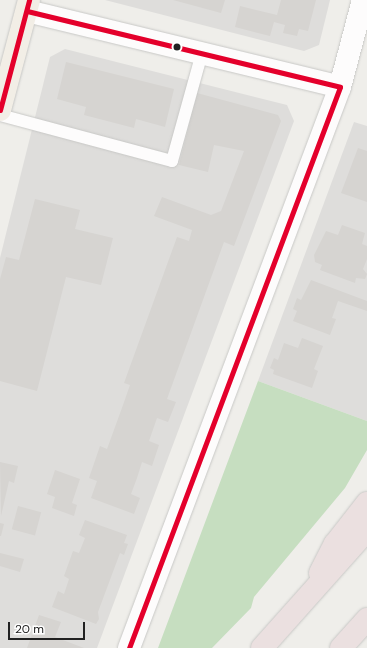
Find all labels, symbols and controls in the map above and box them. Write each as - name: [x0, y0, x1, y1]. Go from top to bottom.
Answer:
- unlabelled marker: [172, 42, 182, 52]
- scale bar: [10, 614, 87, 640]
- text: 20 m: [15, 621, 44, 637]

